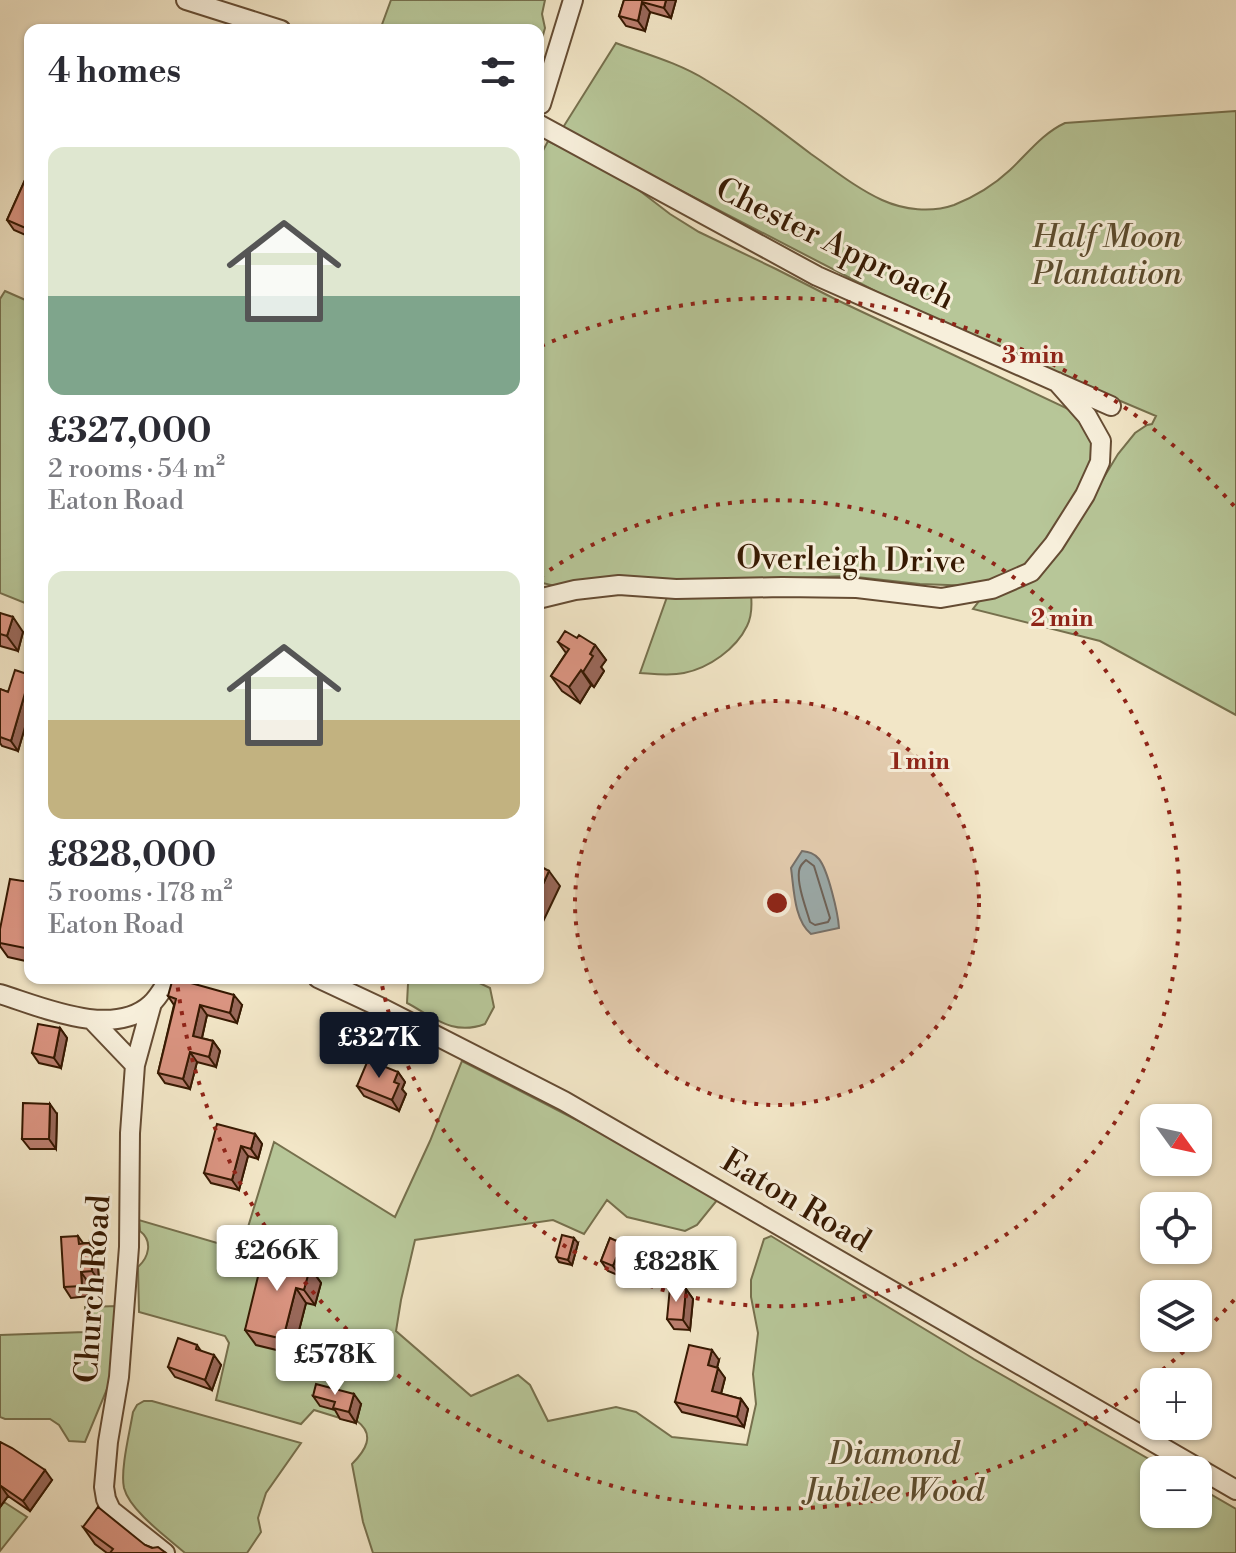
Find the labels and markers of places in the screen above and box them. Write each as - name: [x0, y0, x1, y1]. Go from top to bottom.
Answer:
- centre of rings: [763, 889, 791, 917]
- pin: £327K: [323, 1012, 435, 1080]
- pin: £266K: [221, 1225, 333, 1293]
- pin: £828K: [620, 1236, 732, 1304]
- pin: £578K: [279, 1329, 391, 1397]

